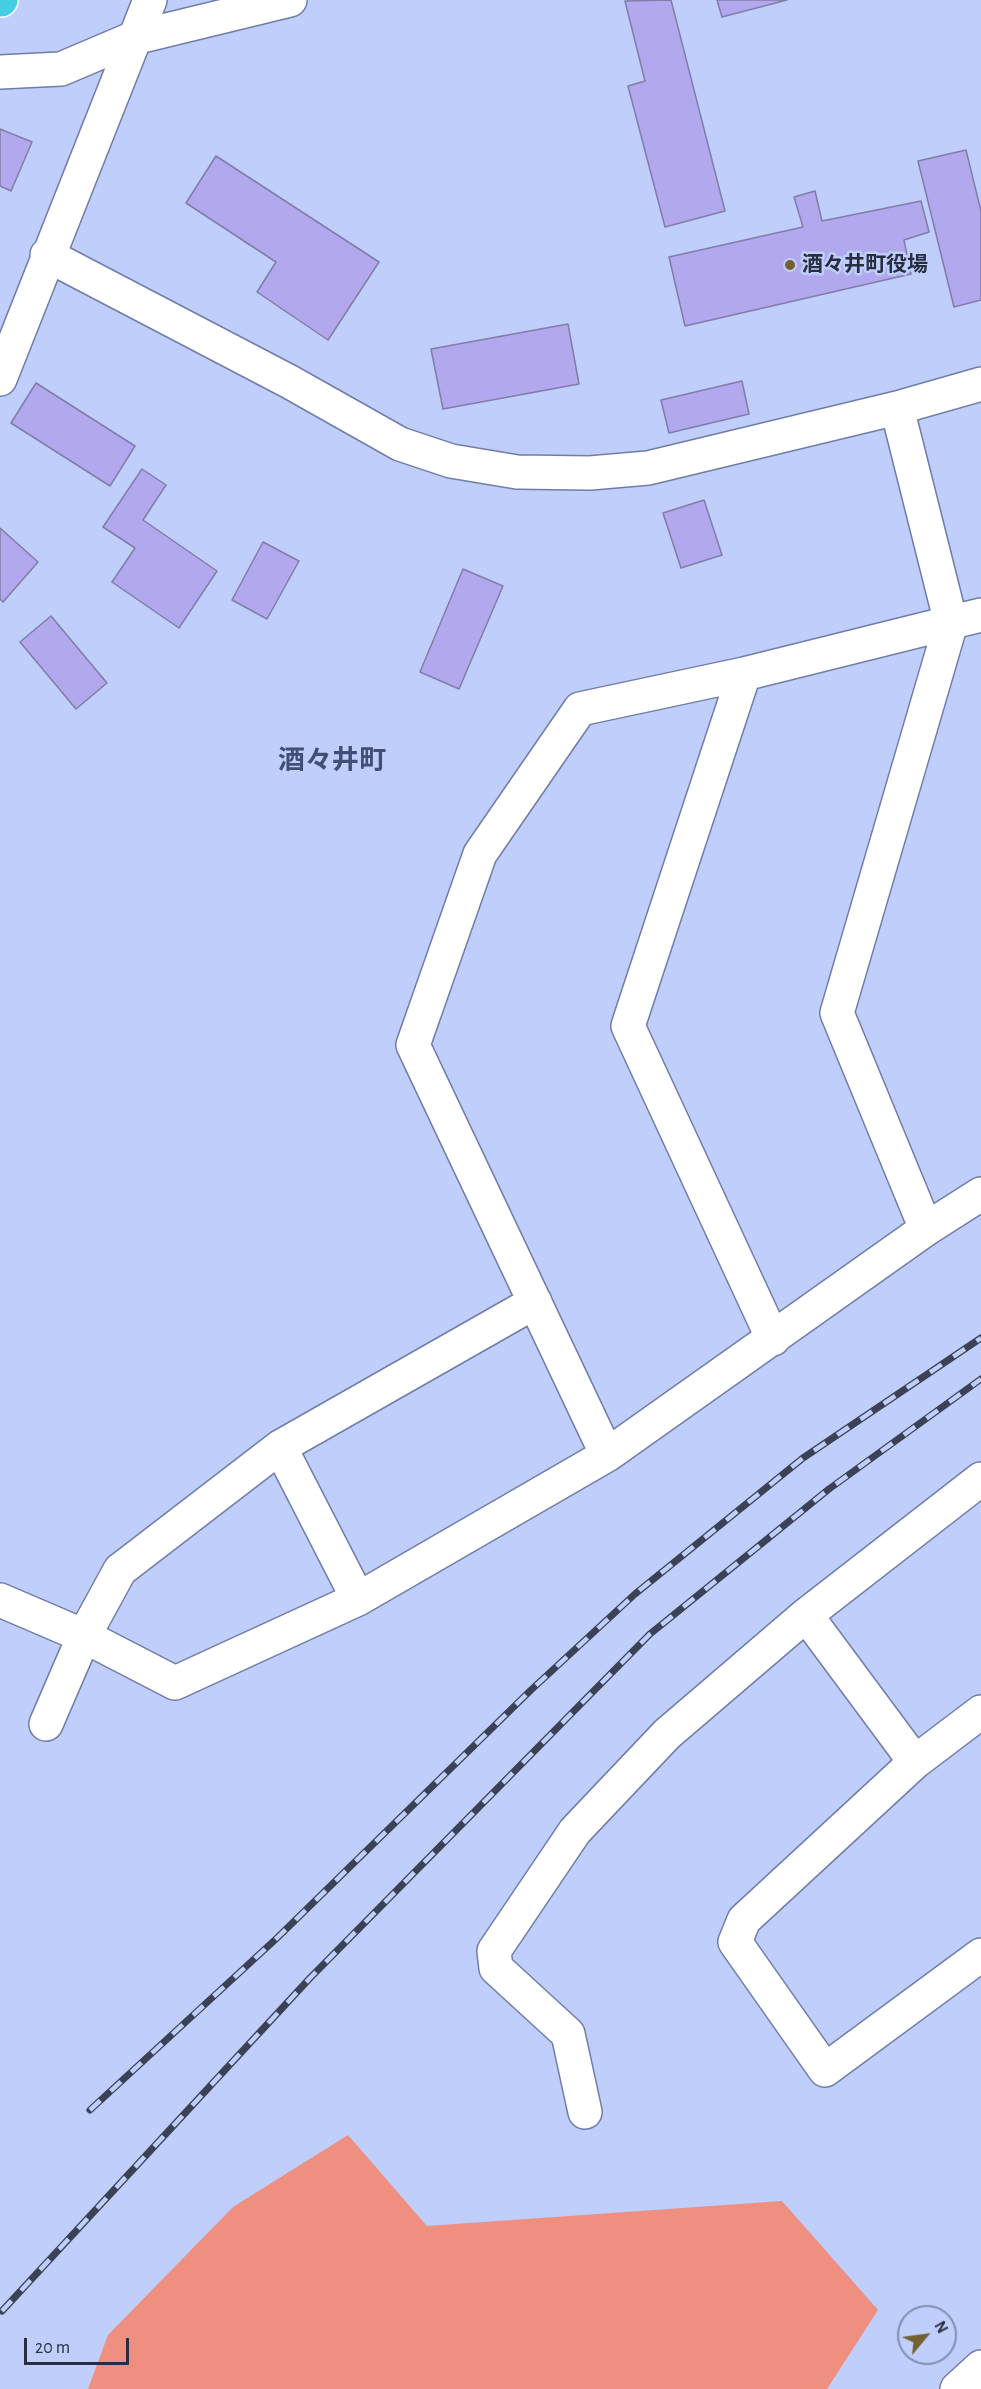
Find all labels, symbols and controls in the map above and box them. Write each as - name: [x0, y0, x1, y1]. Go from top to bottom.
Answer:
- place label: 酒々井町役場: [802, 252, 928, 278]
- marker: 酒々井町役場: [783, 258, 797, 272]
- district label: 酒々井町: [278, 745, 386, 777]
- north arrow: [897, 2305, 957, 2365]
- text: N: [931, 2318, 951, 2336]
- scale bar: [27, 2326, 132, 2364]
- text: 20 m: [35, 2339, 70, 2357]

